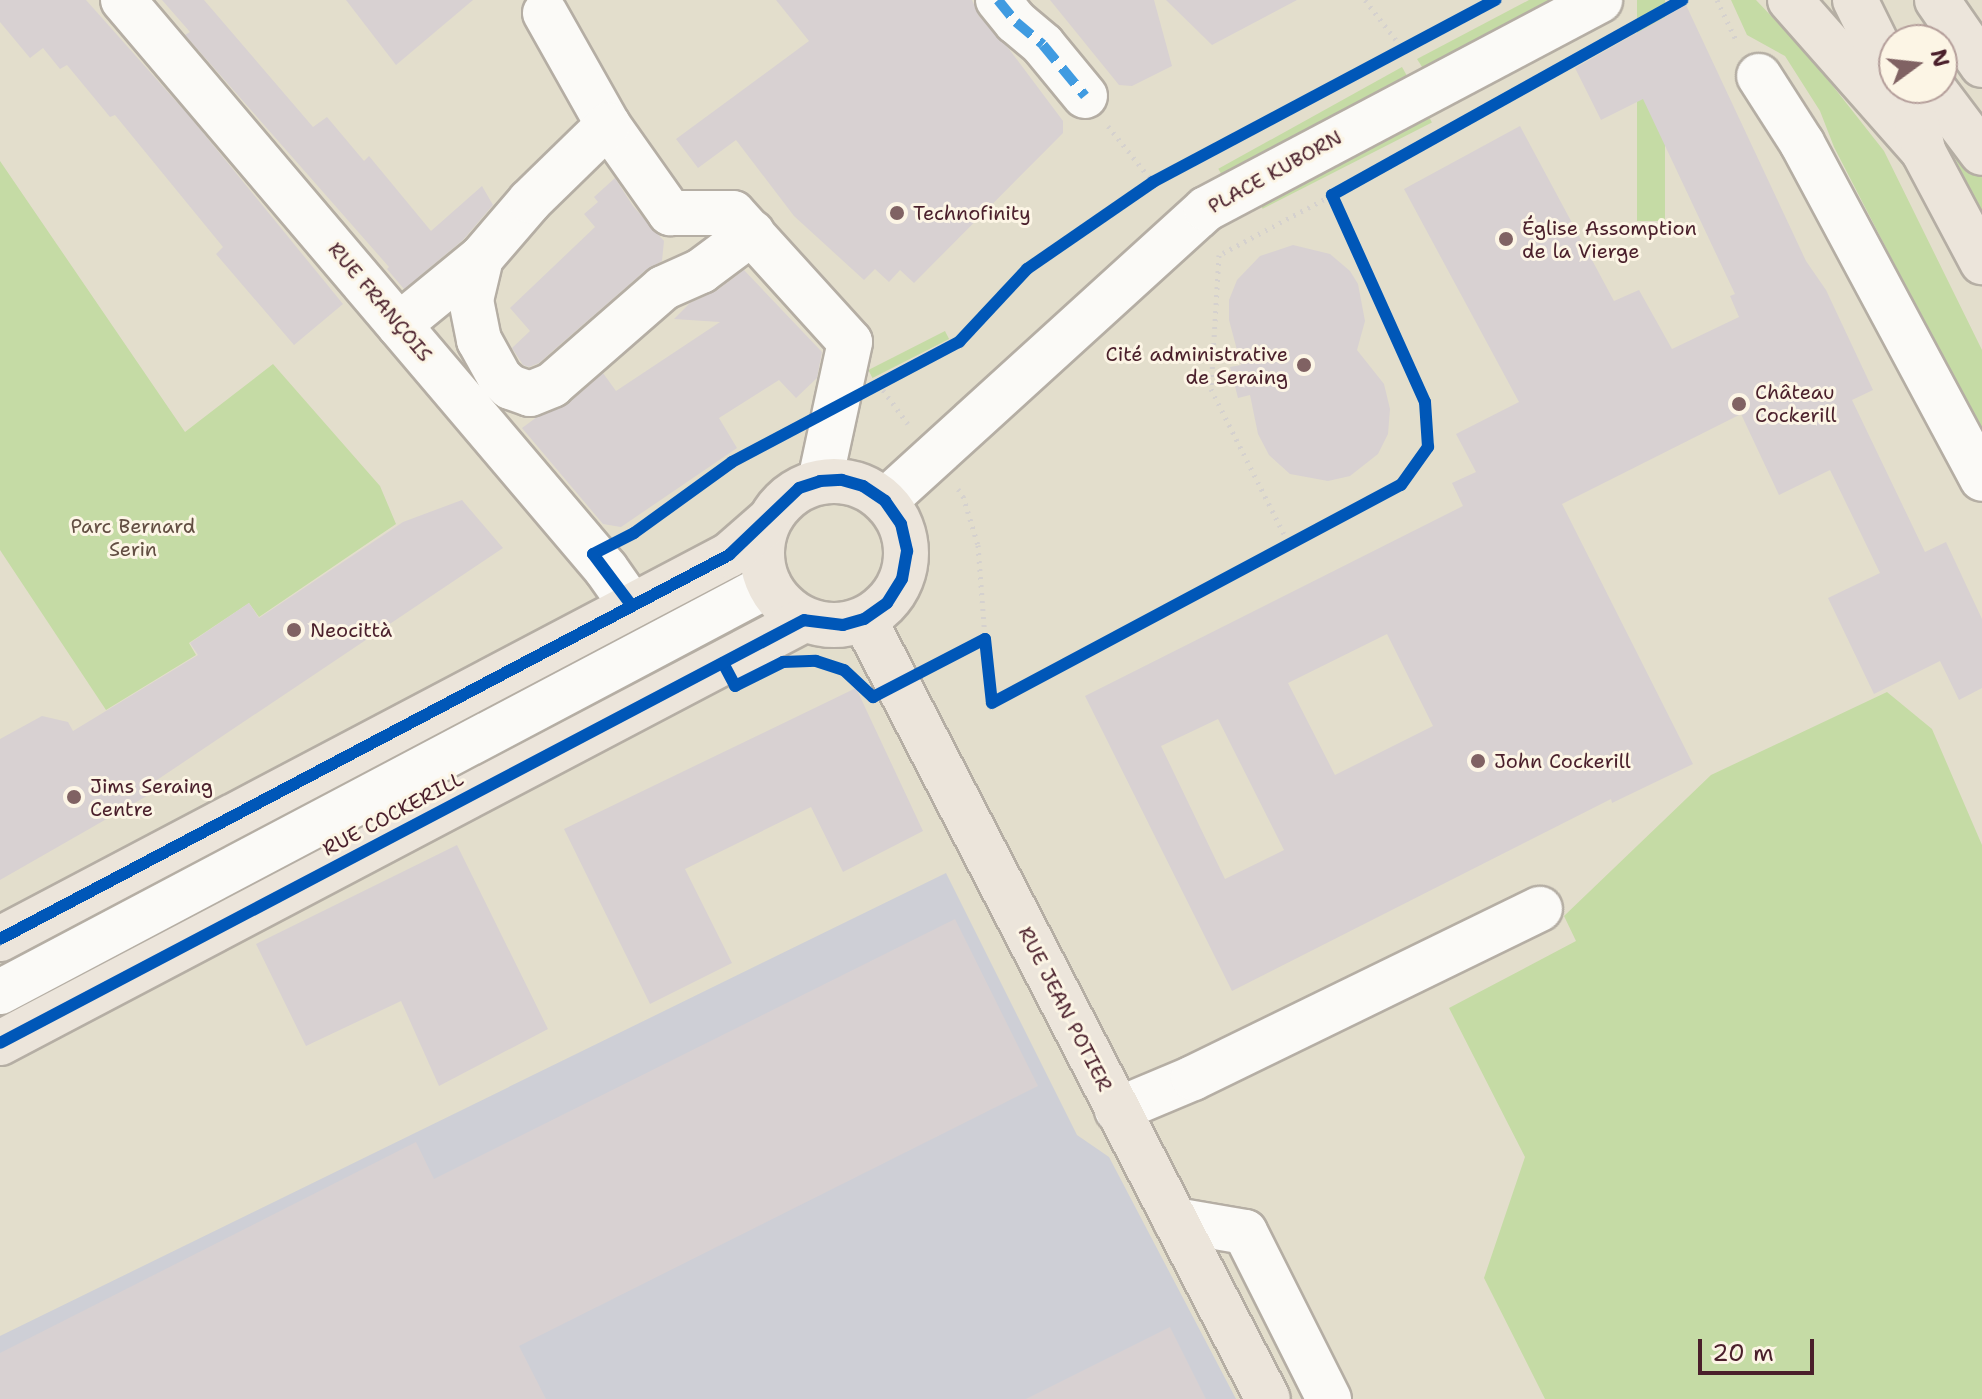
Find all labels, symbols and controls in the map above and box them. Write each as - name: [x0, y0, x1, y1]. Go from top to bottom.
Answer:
- north arrow: [1878, 24, 1958, 104]
- text: N: [1923, 46, 1956, 70]
- street label: PLACE KUBORN: [1204, 125, 1346, 219]
- place label: Technofinity: [913, 201, 1031, 225]
- marker: Technofinity: [888, 204, 906, 222]
- place label: Église Assomption de la Vierge: [1522, 216, 1697, 263]
- marker: Église Assomption de la Vierge: [1497, 230, 1515, 248]
- street label: RUE FRANÇOIS: [323, 237, 437, 367]
- place label: Cité administrative de Seraing: [1106, 342, 1288, 389]
- marker: Cité administrative de Seraing: [1295, 356, 1313, 374]
- place label: Château Cockerill: [1755, 380, 1837, 427]
- marker: Château Cockerill: [1730, 395, 1748, 413]
- park label: Parc Bernard Serin: [71, 514, 195, 561]
- place label: Neocittà: [310, 618, 392, 642]
- marker: Neocittà: [285, 621, 303, 639]
- place label: John Cockerill: [1494, 749, 1631, 773]
- marker: John Cockerill: [1469, 752, 1487, 770]
- street label: RUE COCKERILL: [319, 767, 467, 861]
- place label: Jims Seraing Centre: [90, 774, 213, 821]
- marker: Jims Seraing Centre: [65, 788, 83, 806]
- street label: RUE JEAN POTIER: [1013, 923, 1117, 1095]
- scale bar: [1702, 1323, 1818, 1373]
- text: 20 m: [1712, 1337, 1774, 1369]

